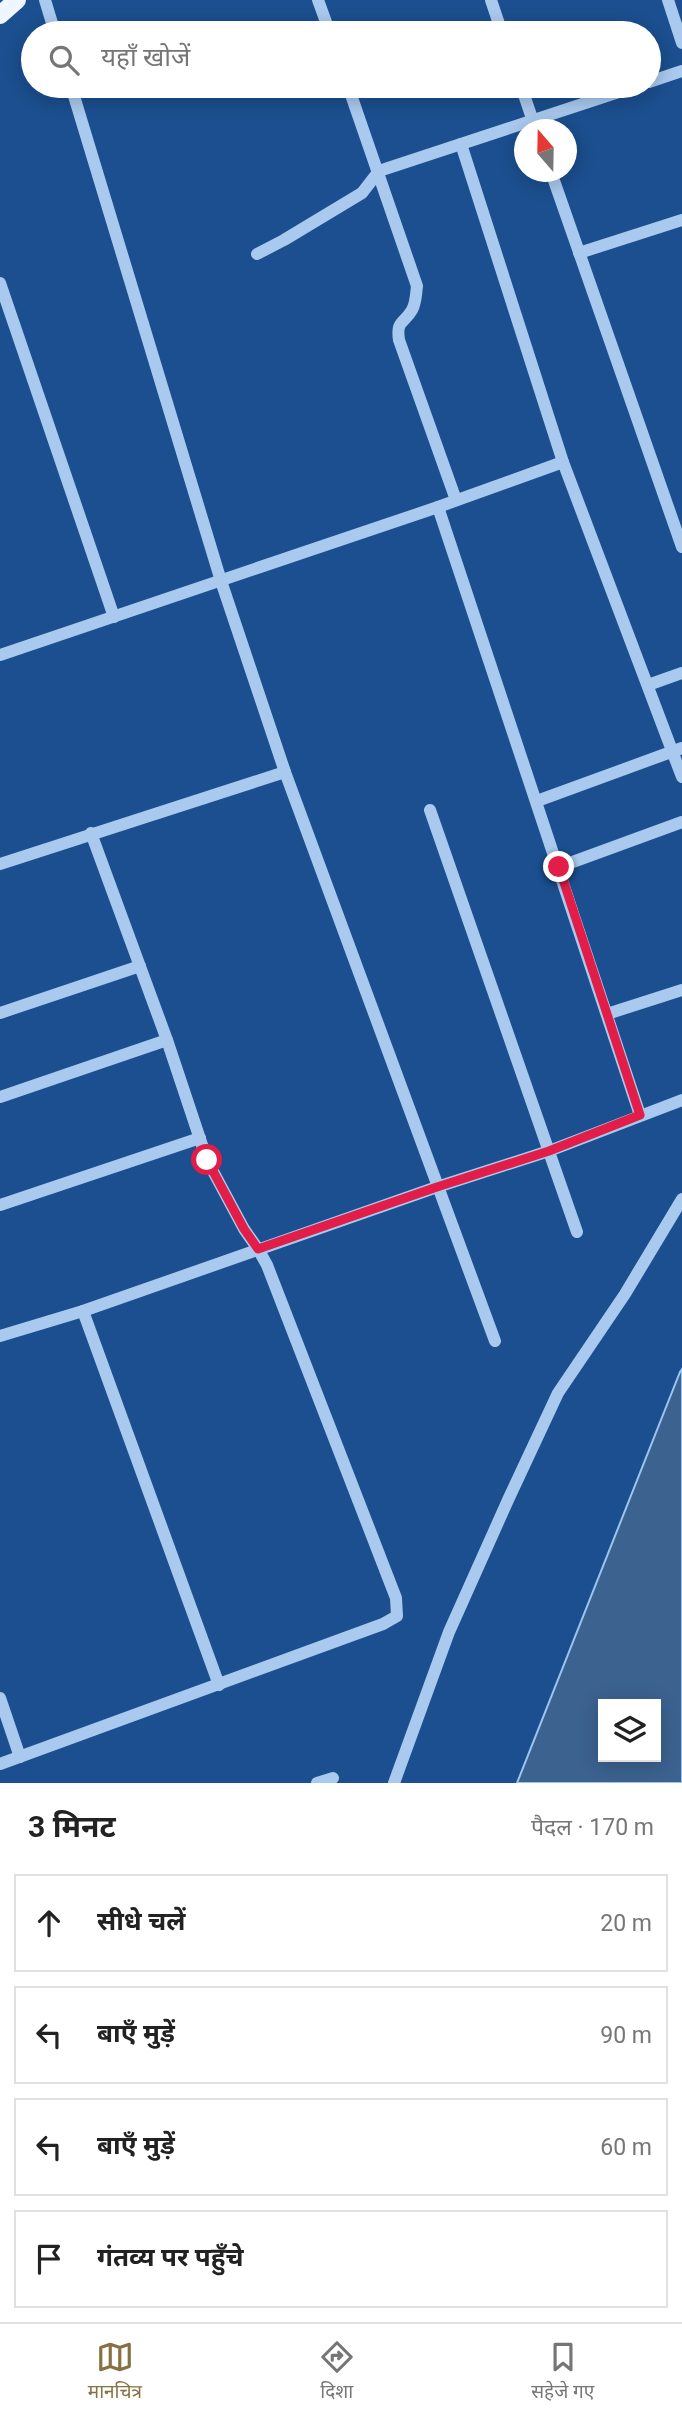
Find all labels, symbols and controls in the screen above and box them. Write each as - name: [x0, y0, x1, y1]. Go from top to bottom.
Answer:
- search box: [21, 21, 661, 98]
- icon: search: [45, 41, 83, 79]
- text: यहाँ खोजें: [101, 42, 190, 72]
- north arrow: [514, 119, 577, 182]
- route end: [543, 851, 574, 882]
- route start: [191, 1144, 222, 1175]
- map controls: [598, 1699, 661, 1762]
- button: layers: [598, 1699, 661, 1762]
- text: 3 मिनट: [28, 1809, 116, 1844]
- text: पैदल · 170 m: [531, 1814, 654, 1841]
- icon: ahead: [30, 1904, 68, 1942]
- text: सीधे चलें: [97, 1906, 185, 1936]
- text: 20 m: [600, 1910, 652, 1937]
- icon: left: [30, 2016, 68, 2054]
- text: बाएँ मुड़ें: [97, 2018, 175, 2048]
- text: 90 m: [600, 2022, 652, 2049]
- icon: left: [30, 2128, 68, 2166]
- text: बाएँ मुड़ें: [97, 2130, 175, 2160]
- text: 60 m: [600, 2134, 652, 2161]
- icon: arrive: [30, 2240, 68, 2278]
- text: गंतव्य पर पहुँचे: [97, 2242, 244, 2272]
- tab: मानचित्र: [88, 2338, 142, 2406]
- tab: दिशा: [318, 2338, 356, 2406]
- tab: सहेजे गए: [531, 2338, 594, 2406]

